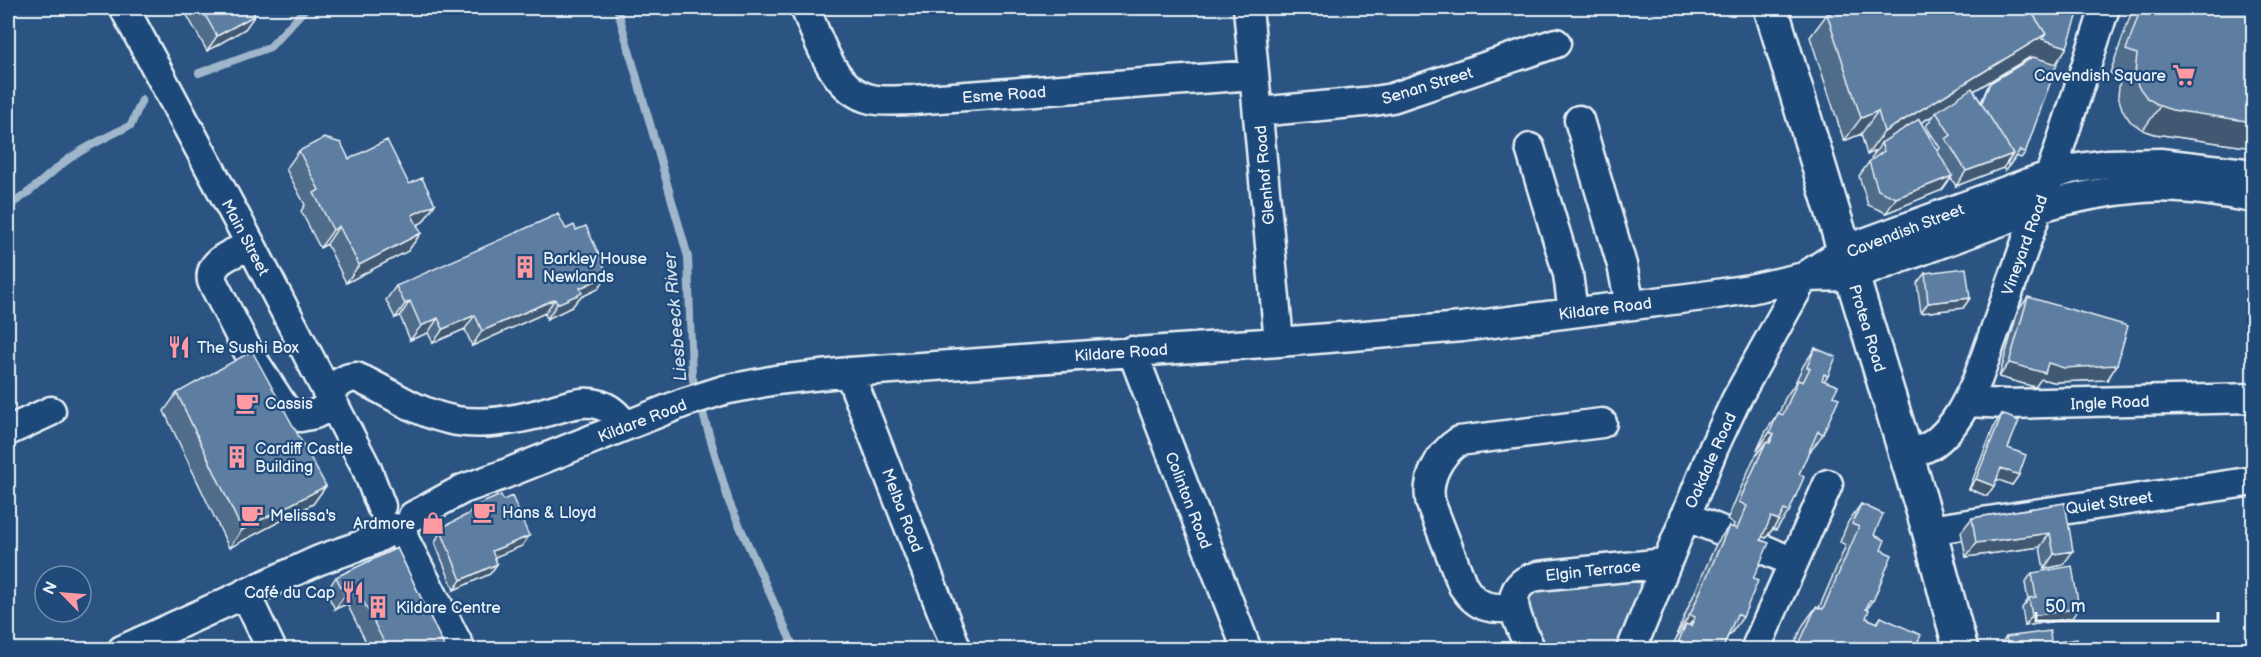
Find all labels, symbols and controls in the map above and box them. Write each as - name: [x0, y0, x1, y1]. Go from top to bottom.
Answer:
- supermarket icon: Cavendish Square: [2171, 62, 2197, 88]
- street label: Senan Street: [1380, 64, 1475, 109]
- place label: Cavendish Square: [2034, 67, 2166, 86]
- street label: Esme Road: [961, 83, 1047, 108]
- street label: Glenhof Road: [1252, 124, 1279, 225]
- street label: Vineyard Road: [1998, 193, 2052, 298]
- street label: Main Street: [217, 196, 273, 279]
- street label: Cavendish Street: [1844, 200, 1967, 263]
- place label: Barkley House Newlands: [543, 250, 647, 287]
- water label: Liesbeeck River: [659, 250, 692, 382]
- building icon: Barkley House Newlands: [512, 254, 538, 280]
- street label: Protea Road: [1844, 282, 1889, 374]
- street label: Kildare Road: [1558, 294, 1653, 325]
- restaurant icon: The Sushi Box: [166, 334, 192, 360]
- place label: The Sushi Box: [197, 339, 299, 358]
- street label: Kildare Road: [1074, 341, 1169, 366]
- cafe icon: Cassis: [234, 390, 260, 416]
- street label: Ingle Road: [2070, 393, 2150, 414]
- place label: Cassis: [265, 395, 313, 414]
- street label: Kildare Road: [595, 396, 690, 447]
- street label: Oakdale Road: [1682, 410, 1741, 511]
- place label: Cardiff Castle Building: [255, 440, 354, 477]
- building icon: Cardiff Castle Building: [224, 444, 250, 470]
- street label: Colinton Road: [1160, 449, 1215, 552]
- street label: Melba Road: [877, 466, 926, 555]
- street label: Quiet Street: [2065, 488, 2154, 519]
- cafe icon: Hans & Lloyd: [471, 499, 497, 525]
- cafe icon: Melissa's: [239, 502, 265, 528]
- place label: Hans & Lloyd: [502, 504, 596, 523]
- place label: Melissa's: [270, 507, 336, 526]
- shop icon: Ardmore: [420, 510, 446, 536]
- place label: Ardmore: [353, 515, 416, 534]
- street label: Elgin Terrace: [1545, 557, 1642, 586]
- north arrow: [33, 564, 93, 624]
- text: N: [40, 579, 62, 598]
- restaurant icon: Café du Cap: [340, 579, 366, 605]
- place label: Café du Cap: [244, 584, 335, 603]
- scale bar: [2036, 585, 2218, 623]
- building icon: Kildare Centre: [365, 594, 391, 620]
- text: 50 m: [2045, 596, 2086, 617]
- place label: Kildare Centre: [396, 599, 501, 618]

